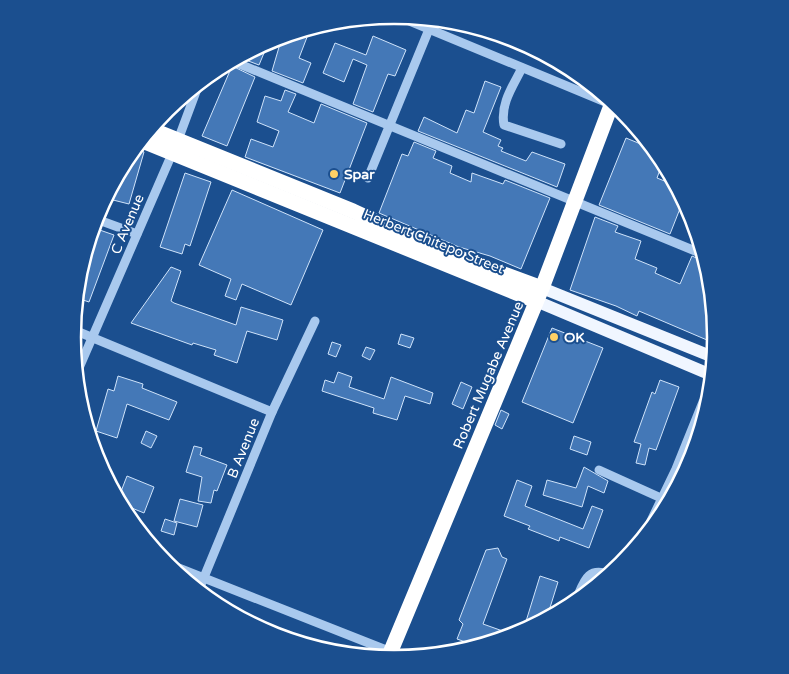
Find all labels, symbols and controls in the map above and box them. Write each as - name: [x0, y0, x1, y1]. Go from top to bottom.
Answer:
- place label: Spar: [344, 166, 375, 183]
- marker: Spar: [328, 168, 340, 180]
- street label: C Avenue: [107, 192, 148, 257]
- street label: Herbert Chitepo Street: [361, 205, 507, 278]
- street label: Robert Mugabe Avenue: [450, 299, 527, 452]
- place label: OK: [564, 329, 585, 346]
- marker: OK: [548, 331, 560, 343]
- street label: B Avenue: [224, 416, 263, 481]

